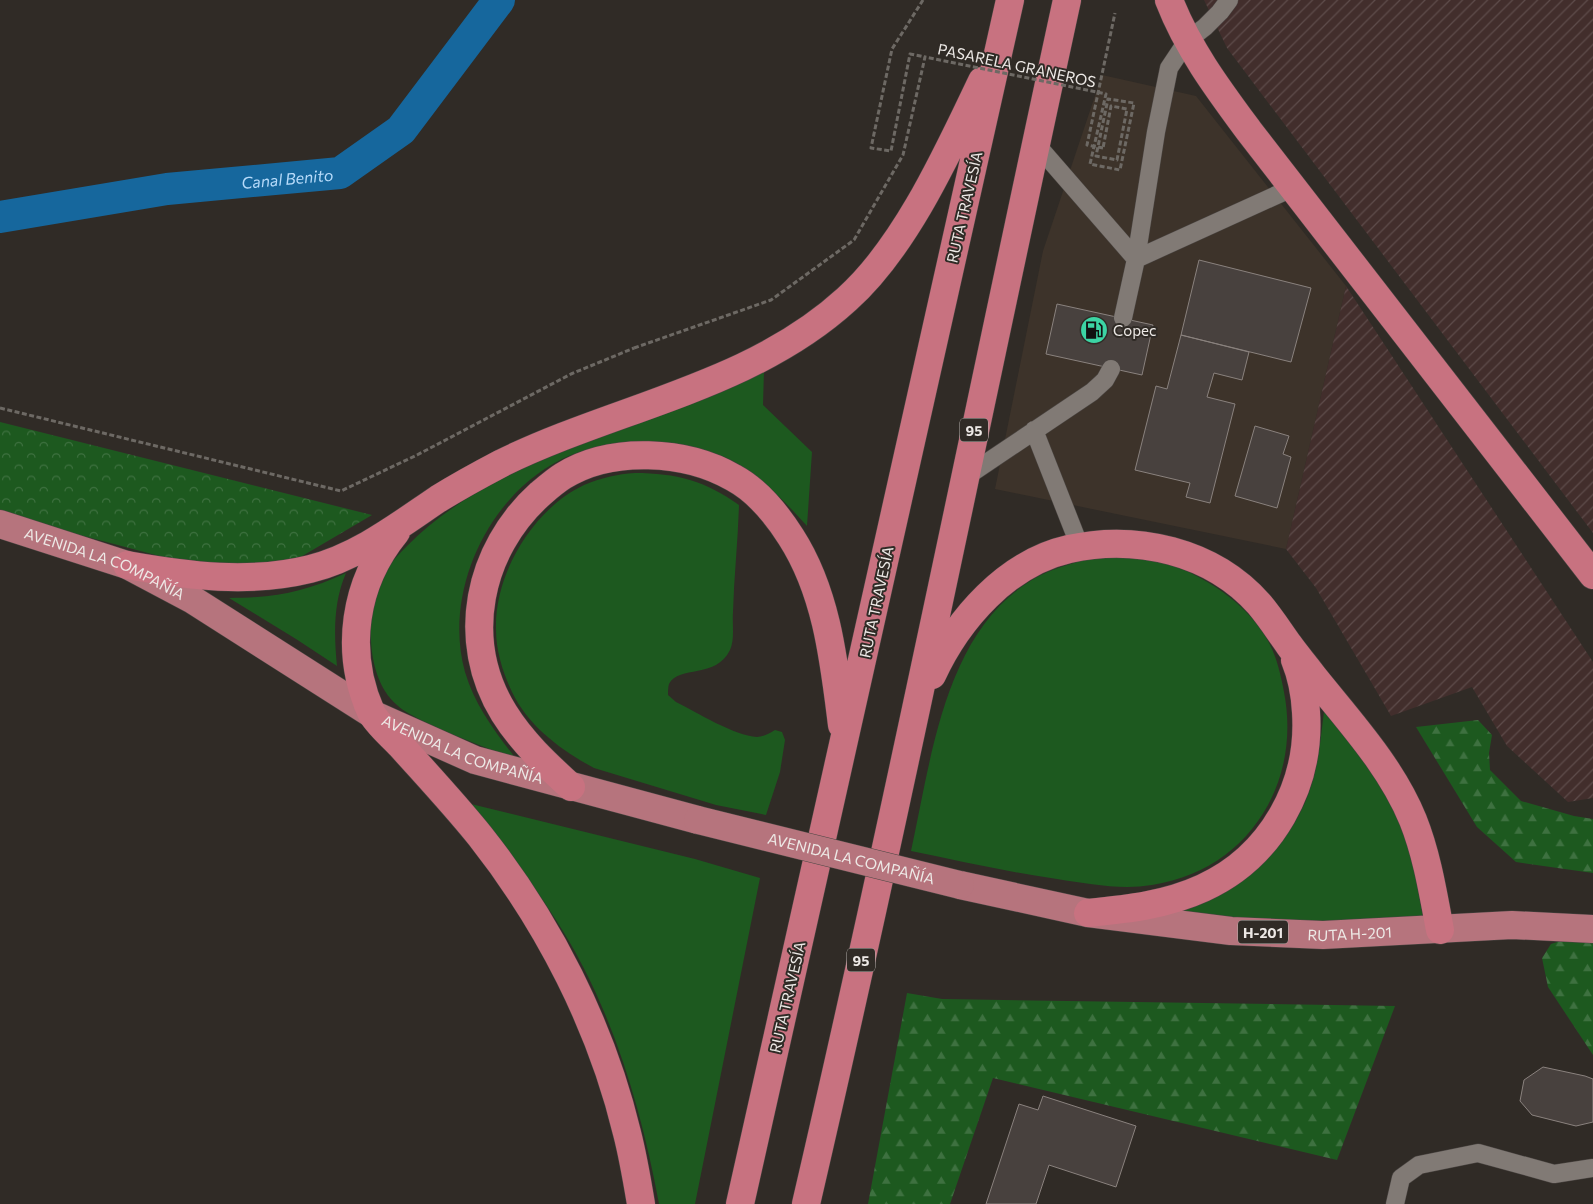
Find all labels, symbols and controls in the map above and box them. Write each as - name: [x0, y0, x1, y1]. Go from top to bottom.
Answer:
- street label: PASARELA GRANEROS: [936, 39, 1098, 91]
- street label: RUTA TRAVESÍA: [941, 149, 986, 264]
- water label: Canal Benito: [240, 164, 334, 192]
- fuel station icon: Copec: [1079, 315, 1109, 345]
- place label: Copec: [1113, 321, 1156, 339]
- road number: 95: [960, 418, 988, 442]
- street label: AVENIDA LA COMPAÑÍA: [22, 524, 188, 603]
- street label: RUTA TRAVESÍA: [854, 544, 897, 659]
- street label: AVENIDA LA COMPAÑÍA: [379, 711, 545, 787]
- street label: AVENIDA LA COMPAÑÍA: [766, 829, 937, 887]
- road number: H-201: [1238, 920, 1288, 944]
- street label: RUTA H-201: [1307, 922, 1392, 944]
- street label: RUTA TRAVESÍA: [764, 939, 809, 1054]
- road number: 95: [847, 948, 875, 972]

